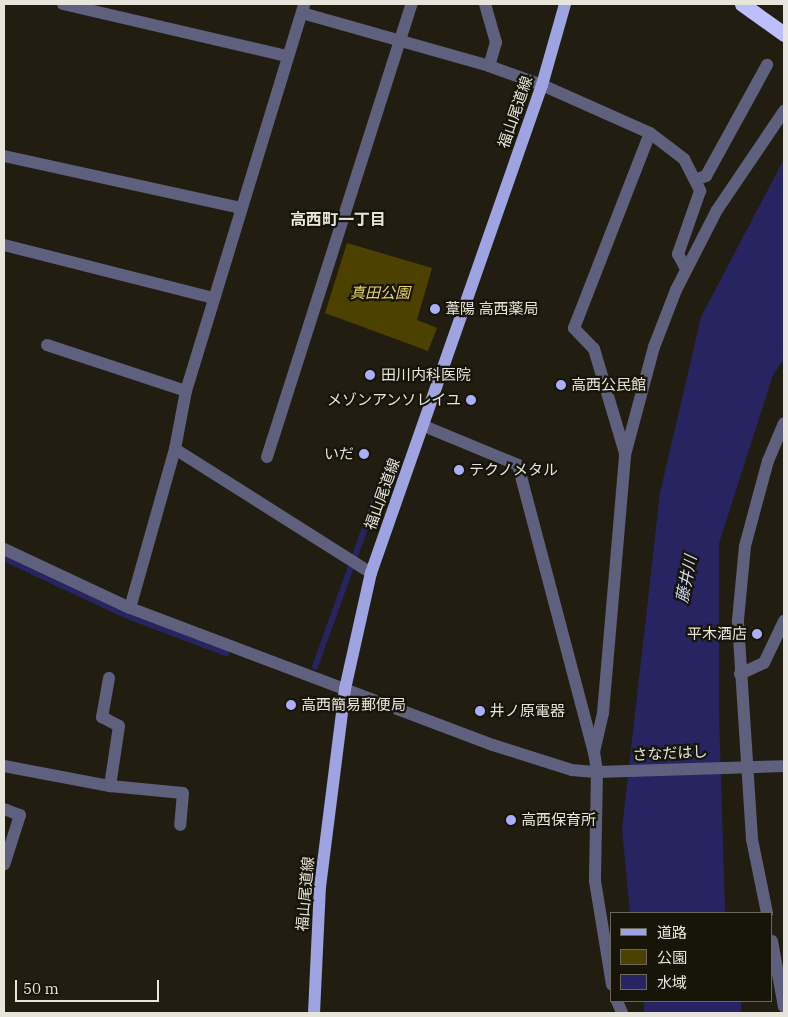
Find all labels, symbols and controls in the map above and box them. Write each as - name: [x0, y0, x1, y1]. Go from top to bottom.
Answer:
- street label: 福山尾道線: [494, 74, 536, 150]
- district label: 高西町一丁目: [290, 209, 386, 229]
- park label: 真田公園: [350, 284, 410, 302]
- place label: 葦陽 高西薬局: [445, 300, 538, 318]
- marker: 葦陽 高西薬局: [429, 303, 441, 315]
- place label: 田川内科医院: [381, 366, 471, 384]
- marker: 田川内科医院: [363, 368, 377, 382]
- place label: 高西公民館: [571, 376, 646, 394]
- marker: 高西公民館: [555, 379, 567, 391]
- place label: メゾンアンソレイユ: [326, 391, 461, 409]
- marker: メゾンアンソレイユ: [465, 394, 477, 406]
- place label: いだ: [324, 445, 354, 463]
- marker: いだ: [358, 448, 370, 460]
- street label: 福山尾道線: [361, 456, 403, 532]
- place label: テクノメタル: [469, 461, 559, 479]
- marker: テクノメタル: [453, 464, 465, 476]
- water label: 藤井川: [672, 554, 700, 604]
- place label: 平木酒店: [687, 625, 747, 643]
- marker: 平木酒店: [751, 628, 763, 640]
- place label: 高西簡易郵便局: [301, 696, 406, 714]
- marker: 高西簡易郵便局: [285, 699, 297, 711]
- place label: 井ノ原電器: [490, 702, 565, 720]
- marker: 井ノ原電器: [474, 705, 486, 717]
- street label: さなだはし: [632, 742, 708, 764]
- place label: 高西保育所: [521, 811, 596, 829]
- marker: 高西保育所: [505, 814, 517, 826]
- street label: 福山尾道線: [293, 856, 317, 932]
- legend: [610, 912, 773, 1002]
- text: 道路: [657, 923, 687, 942]
- text: 公園: [657, 948, 687, 967]
- scale bar: [18, 970, 161, 1002]
- text: 水域: [657, 973, 687, 992]
- text: 50 m: [23, 979, 59, 998]

